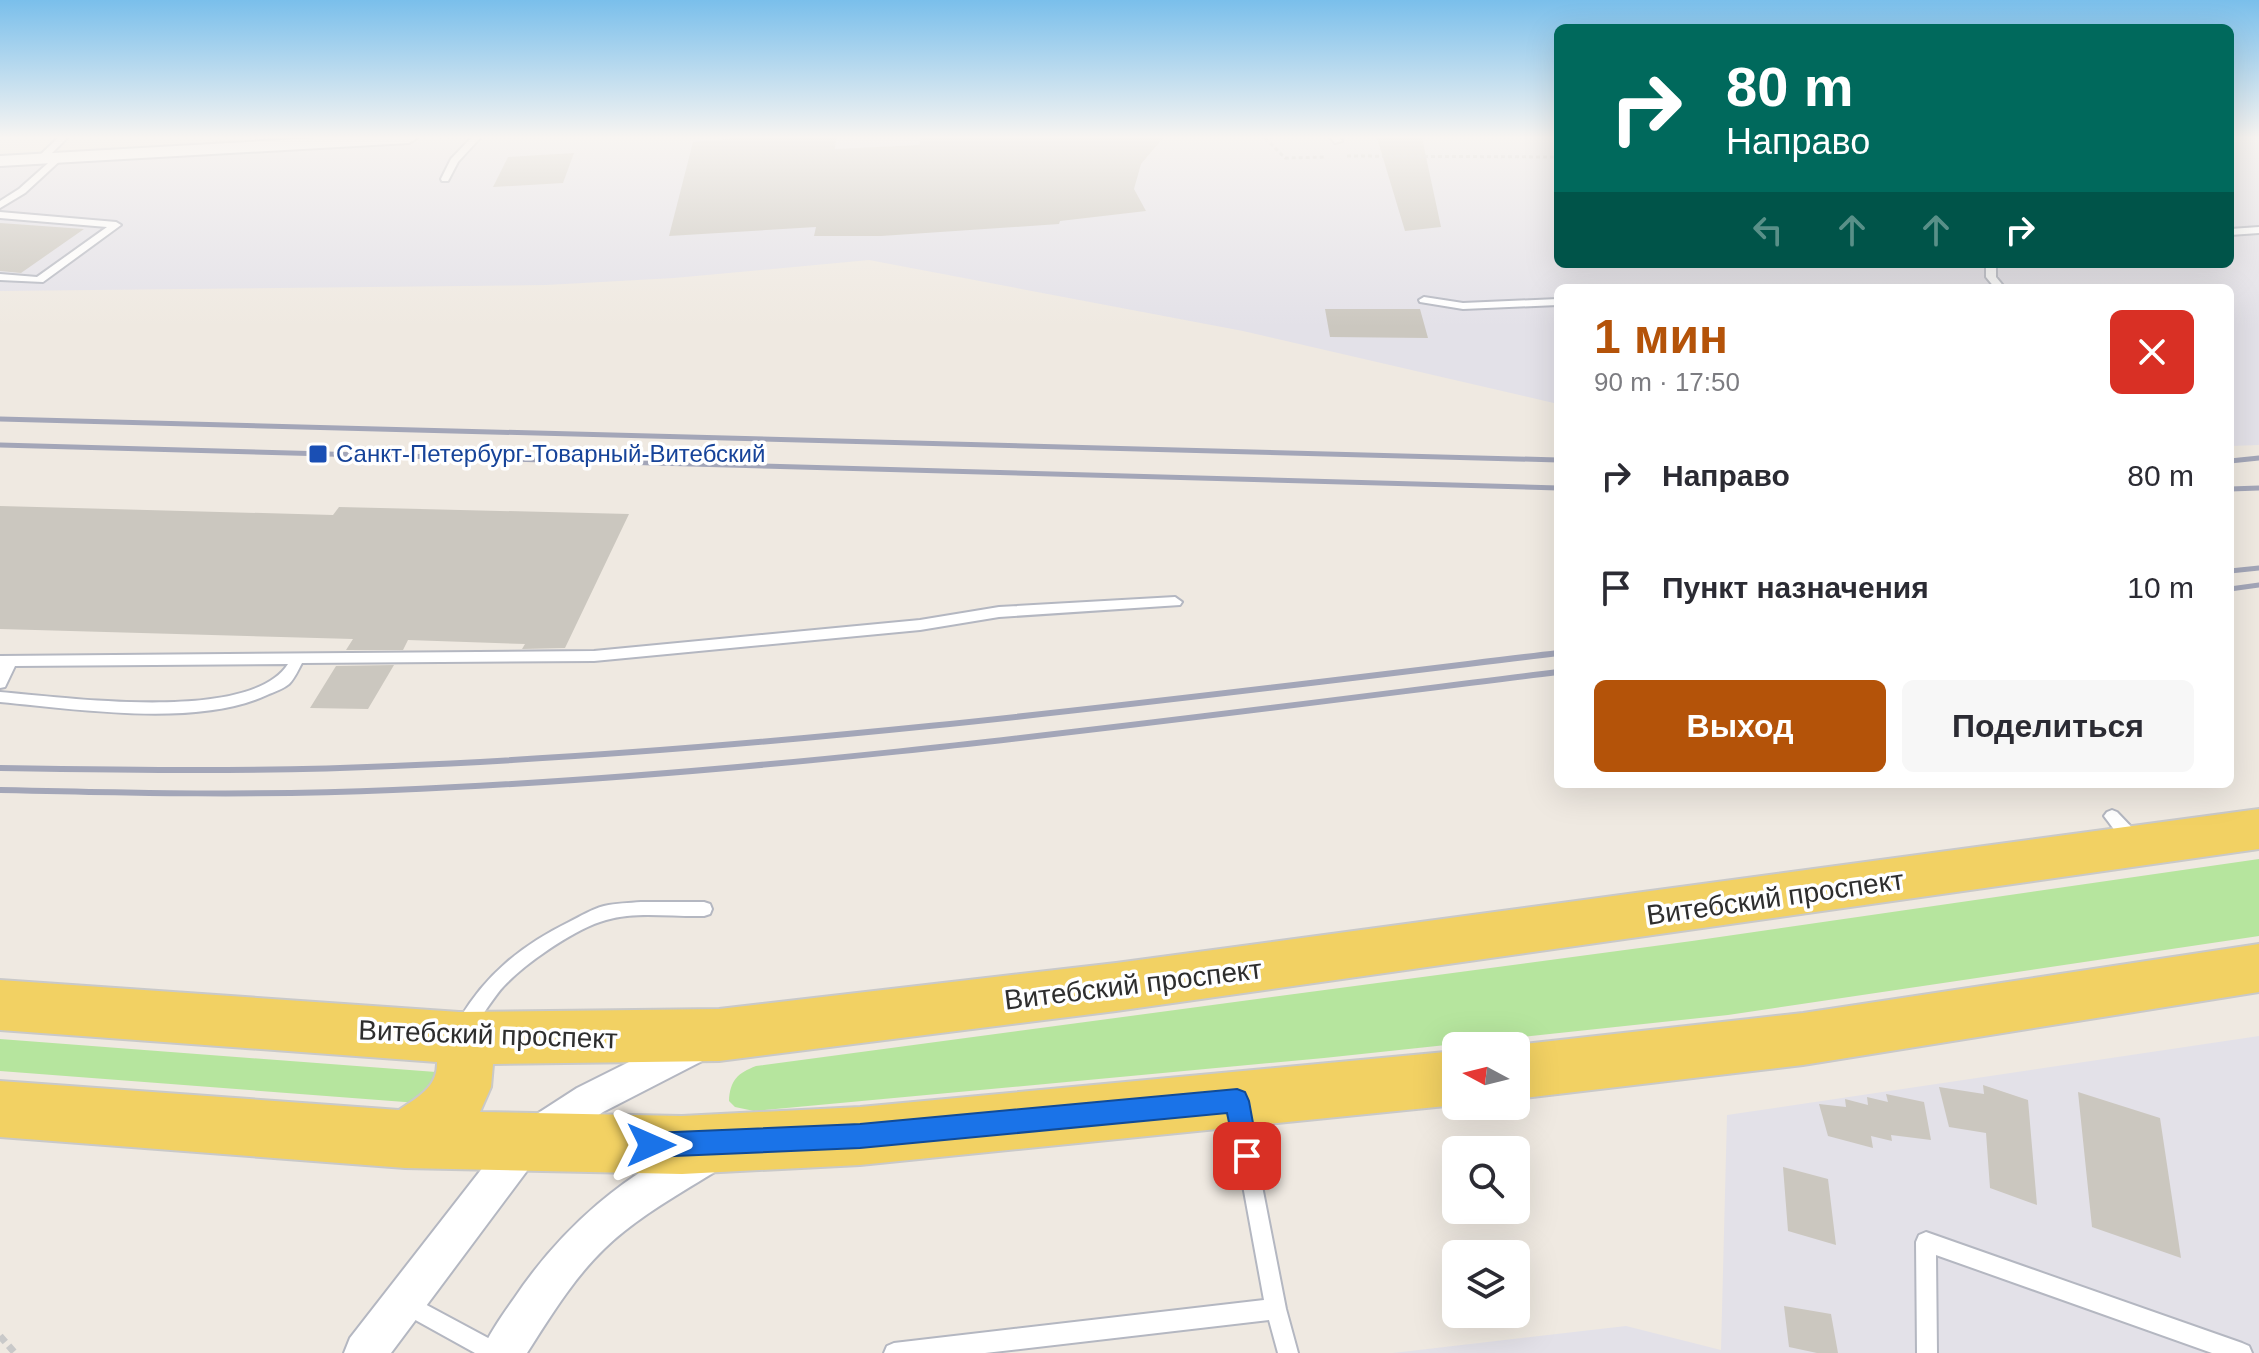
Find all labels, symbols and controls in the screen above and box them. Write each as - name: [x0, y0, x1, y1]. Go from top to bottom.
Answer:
- text: 80 m: [1726, 55, 1854, 118]
- icon: right: [1594, 56, 1698, 160]
- text: Направо: [1726, 121, 1870, 162]
- icon: left: [1746, 208, 1790, 252]
- icon: ahead: [1830, 208, 1874, 252]
- icon: ahead: [1914, 208, 1958, 252]
- icon: right: [1998, 208, 2042, 252]
- text: 1 мин: [1594, 310, 1728, 363]
- button: close: [2110, 310, 2194, 394]
- text: 90 m · 17:50: [1594, 367, 1740, 397]
- place label: Санкт-Петербург-Товарный-Витебский: [336, 440, 765, 467]
- marker: Санкт-Петербург-Товарный-Витебский: [307, 443, 329, 465]
- icon: right: [1594, 454, 1638, 498]
- text: Направо: [1662, 459, 1790, 492]
- text: 80 m: [2127, 459, 2194, 492]
- icon: arrive: [1594, 566, 1638, 610]
- text: Пункт назначения: [1662, 571, 1929, 604]
- text: 10 m: [2127, 571, 2194, 604]
- button: Выход: [1594, 680, 1886, 772]
- button: Поделиться: [1902, 680, 2194, 772]
- street label: Витебский проспект: [1644, 864, 1906, 931]
- street label: Витебский проспект: [1002, 953, 1264, 1016]
- street label: Витебский проспект: [358, 1014, 618, 1055]
- north arrow: [1442, 1032, 1530, 1120]
- map controls: [1442, 1032, 1530, 1328]
- position arrow: [609, 1103, 693, 1187]
- pin: [1213, 1122, 1281, 1190]
- icon: arrive: [1225, 1134, 1269, 1178]
- button: search: [1442, 1136, 1530, 1224]
- button: layers: [1442, 1240, 1530, 1328]

